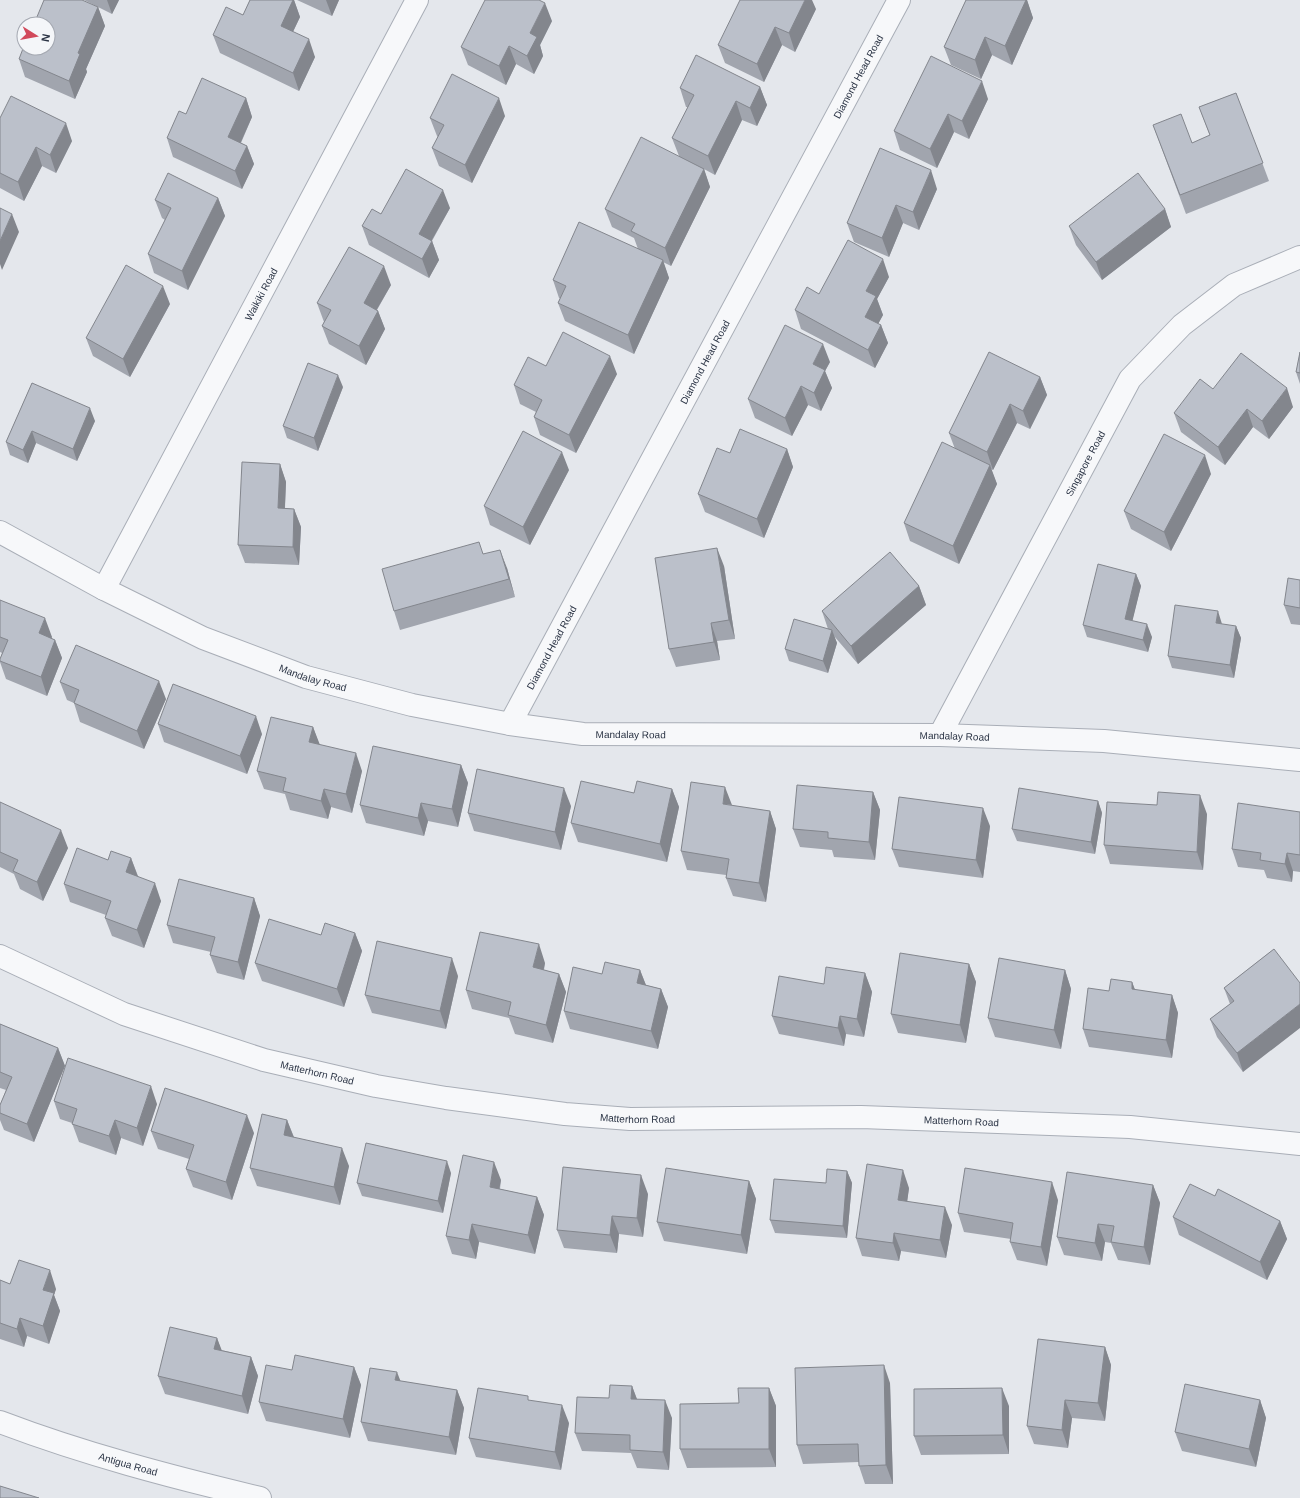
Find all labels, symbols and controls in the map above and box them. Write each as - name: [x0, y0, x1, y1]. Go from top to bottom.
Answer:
- north arrow: [16, 16, 56, 56]
- text: N: [39, 33, 52, 43]
- street label: Diamond Head Road: [831, 33, 885, 120]
- street label: Waikiki Road: [242, 266, 279, 322]
- street label: Diamond Head Road: [678, 318, 731, 406]
- street label: Singapore Road: [1063, 429, 1107, 498]
- street label: Diamond Head Road: [524, 604, 578, 691]
- street label: Mandalay Road: [278, 662, 348, 693]
- street label: Mandalay Road: [596, 729, 666, 740]
- street label: Mandalay Road: [920, 729, 990, 742]
- street label: Matterhorn Road: [279, 1059, 355, 1086]
- street label: Matterhorn Road: [600, 1111, 675, 1125]
- street label: Matterhorn Road: [924, 1114, 999, 1128]
- street label: Antigua Road: [98, 1450, 159, 1477]

